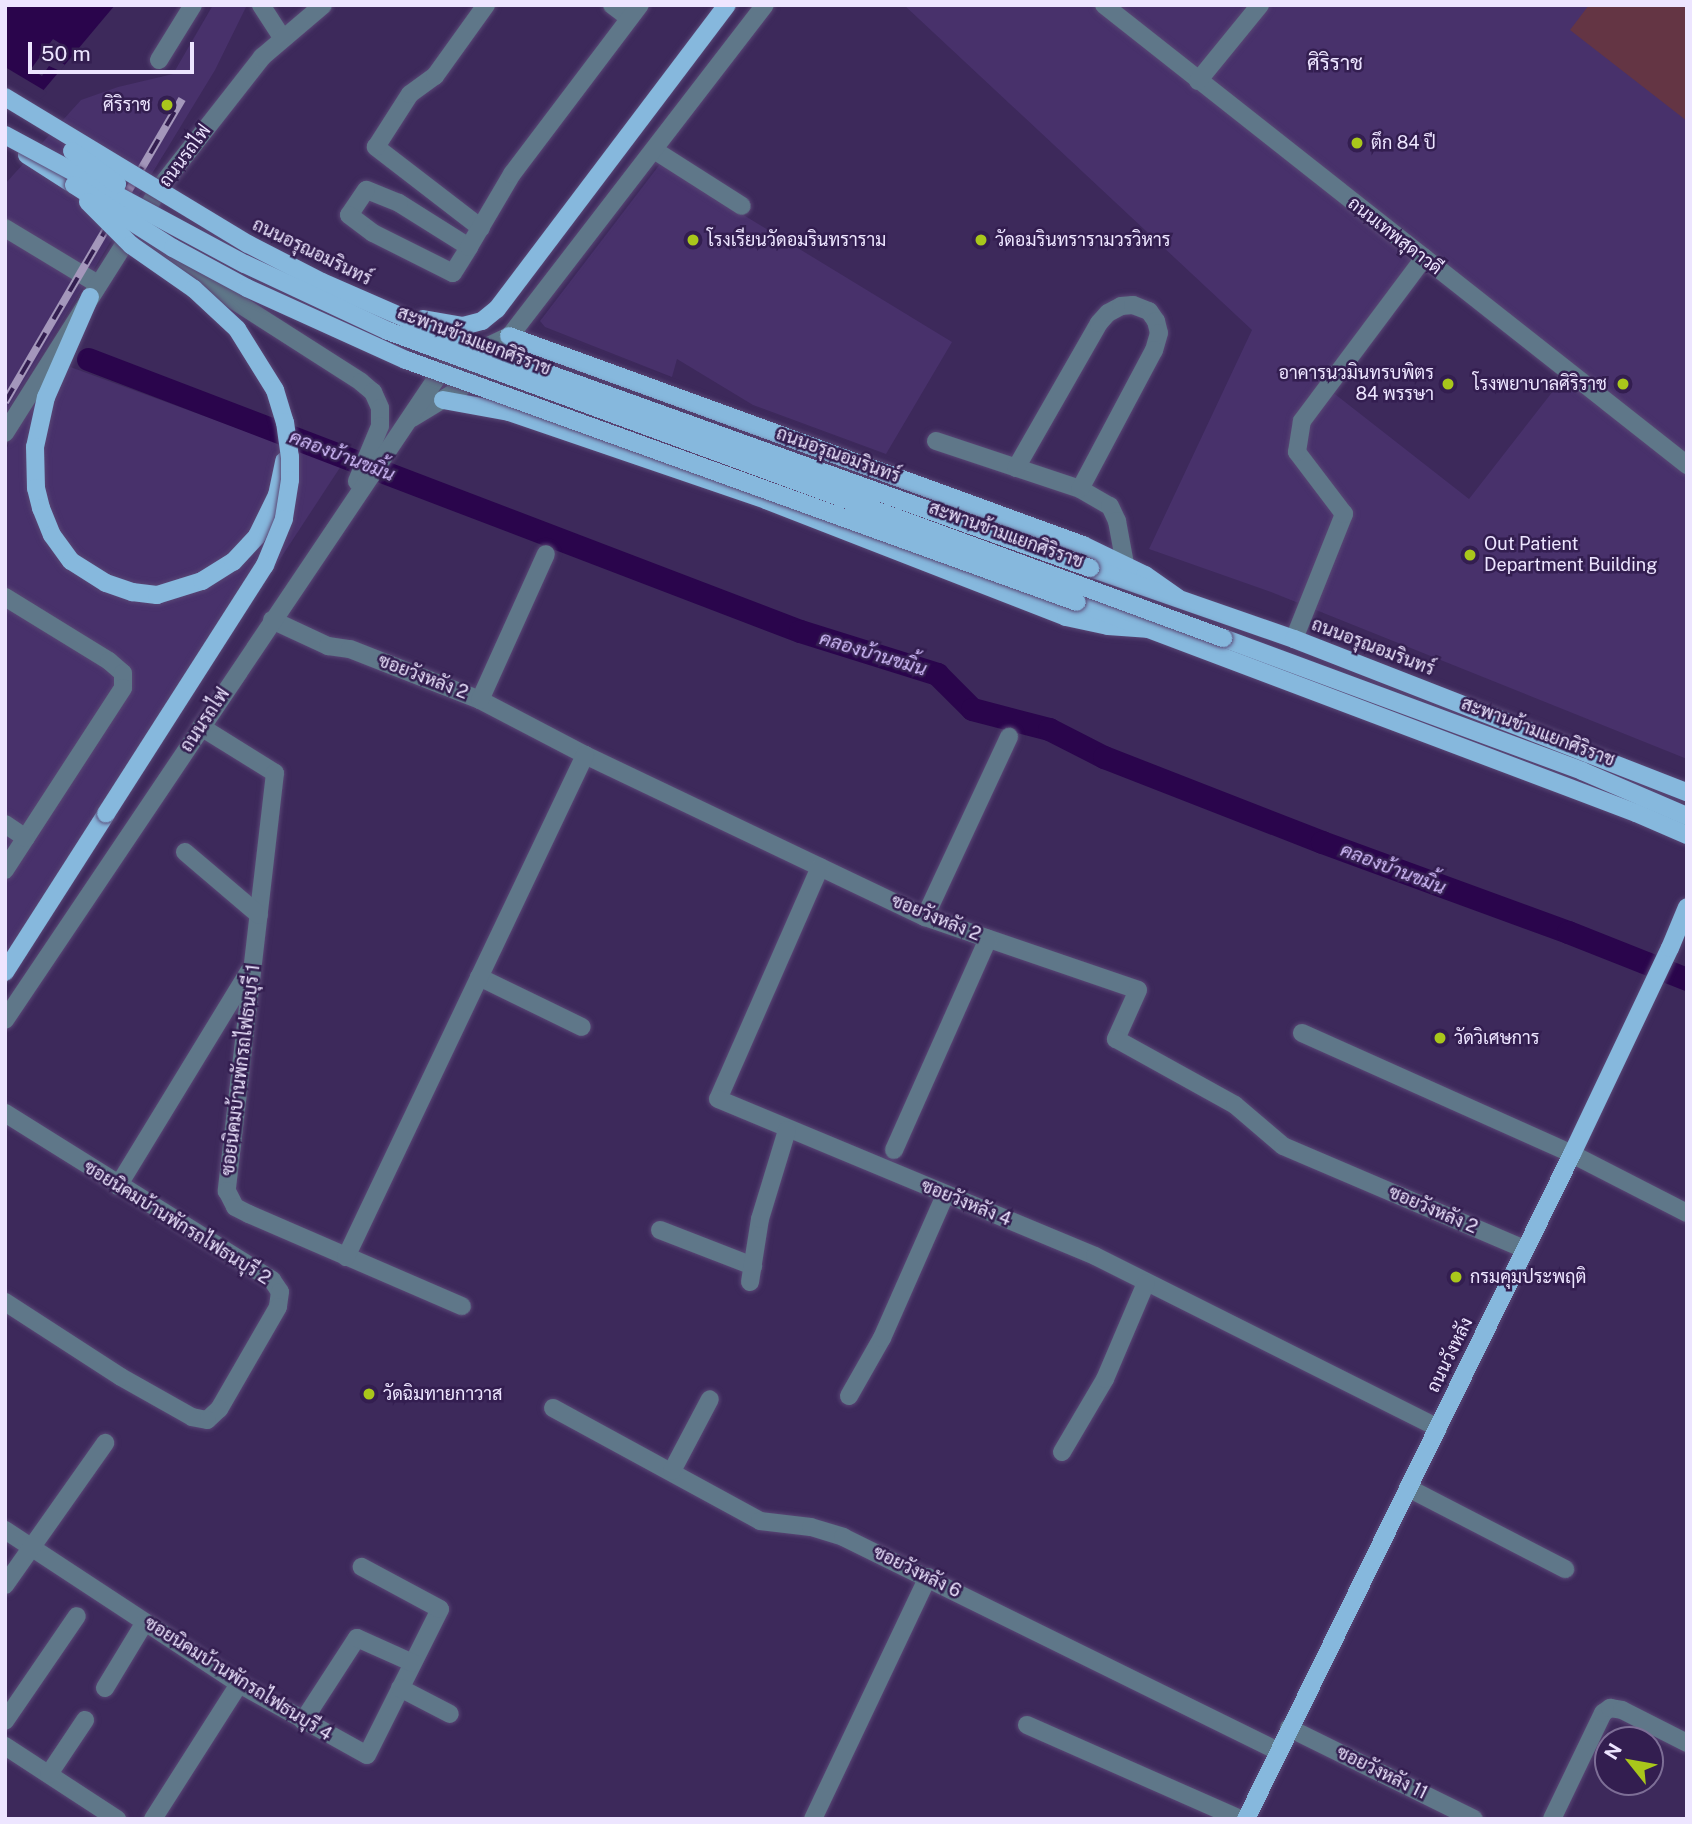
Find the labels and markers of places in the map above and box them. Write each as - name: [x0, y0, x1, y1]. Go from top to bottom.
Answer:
- place label: ศิริราช: [103, 94, 151, 116]
- marker: ศิริราช: [157, 95, 177, 115]
- place label: ตึก 84 ปี: [1371, 132, 1436, 154]
- marker: ตึก 84 ปี: [1349, 135, 1365, 151]
- place label: โรงเรียนวัดอมรินทราราม: [707, 229, 886, 251]
- place label: วัดอมรินทรารามวรวิหาร: [995, 229, 1170, 251]
- marker: โรงเรียนวัดอมรินทราราม: [685, 232, 701, 248]
- marker: วัดอมรินทรารามวรวิหาร: [973, 232, 989, 248]
- place label: อาคารนวมินทรบพิตร 84 พรรษา: [1278, 363, 1434, 406]
- place label: โรงพยาบาลศิริราช: [1473, 373, 1607, 395]
- marker: โรงพยาบาลศิริราช: [1613, 374, 1633, 394]
- marker: อาคารนวมินทรบพิตร 84 พรรษา: [1440, 376, 1456, 392]
- place label: Out Patient Department Building: [1484, 534, 1657, 576]
- marker: Out Patient Department Building: [1462, 547, 1478, 563]
- place label: วัดวิเศษการ: [1454, 1027, 1539, 1049]
- marker: วัดวิเศษการ: [1432, 1030, 1448, 1046]
- place label: กรมคุมประพฤติ: [1470, 1266, 1586, 1288]
- marker: กรมคุมประพฤติ: [1448, 1269, 1464, 1285]
- place label: วัดฉิมทายกาวาส: [383, 1383, 503, 1405]
- marker: วัดฉิมทายกาวาส: [361, 1386, 377, 1402]

